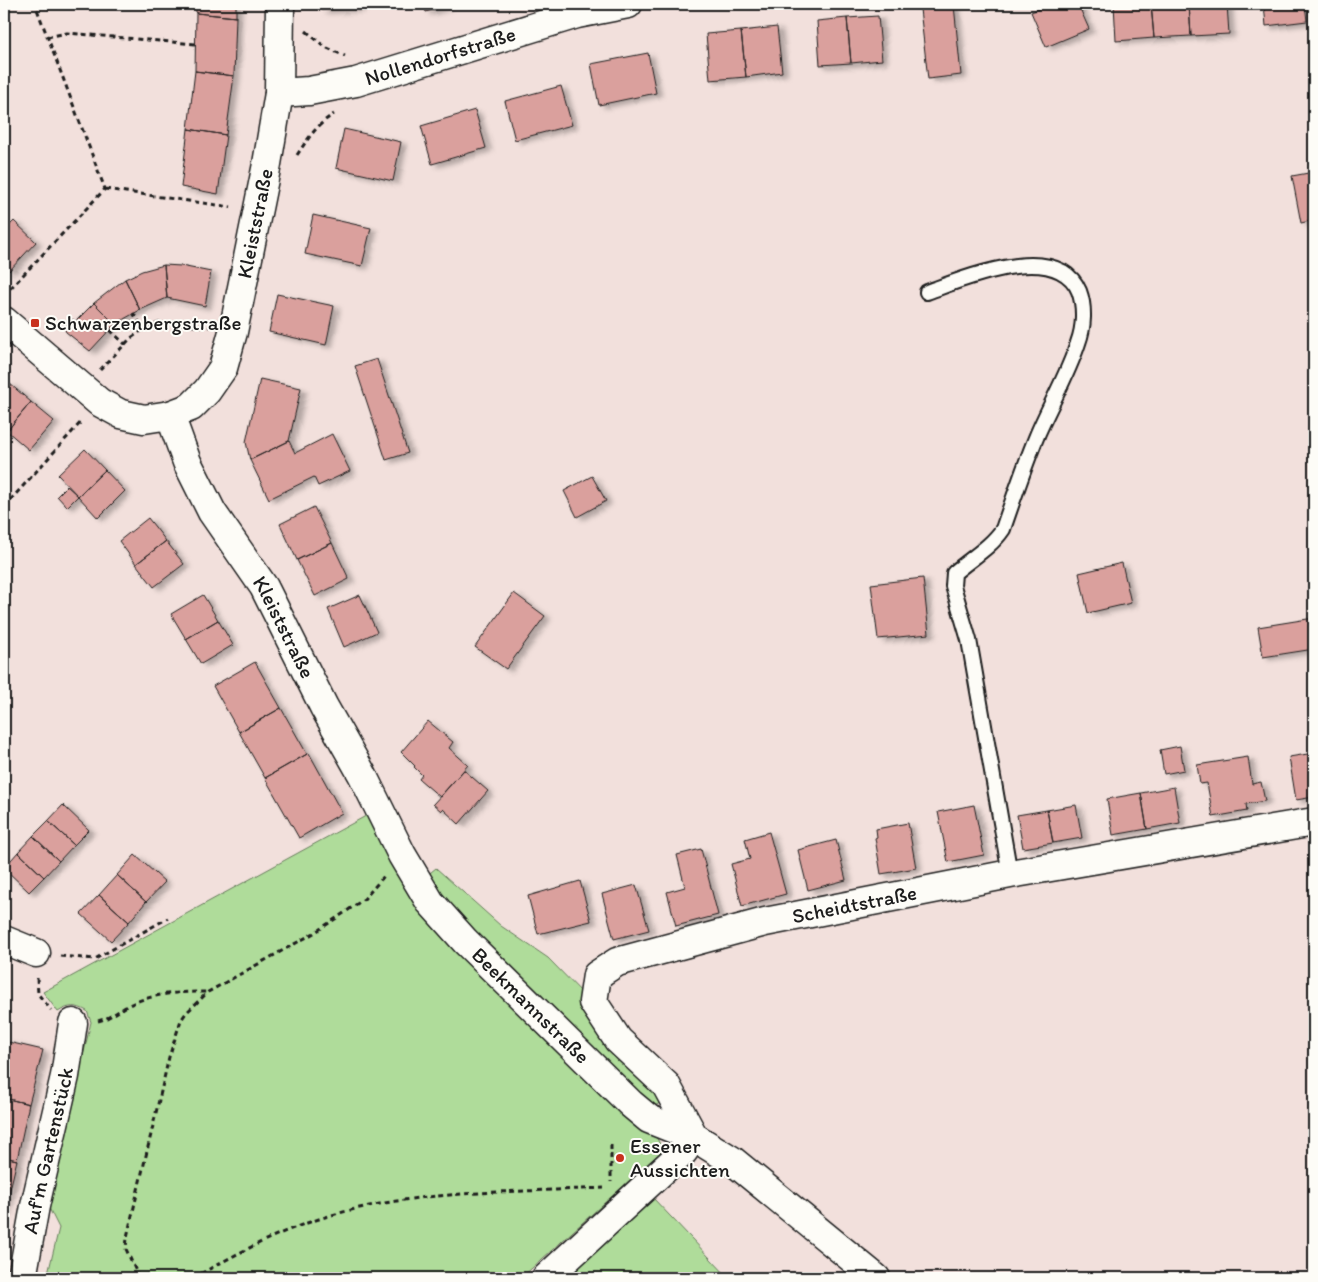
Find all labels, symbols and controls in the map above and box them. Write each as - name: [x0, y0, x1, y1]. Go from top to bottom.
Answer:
- street label: Nollendorfstraße: [362, 21, 518, 91]
- street label: Kleiststraße: [231, 166, 278, 280]
- place label: Schwarzenbergstraße: [45, 310, 241, 335]
- marker: Schwarzenbergstraße: [29, 317, 41, 329]
- street label: Kleiststraße: [248, 571, 321, 682]
- street label: Scheidtstraße: [790, 880, 919, 928]
- street label: Beekmannstraße: [467, 942, 595, 1069]
- street label: Auf'm Gartenstück: [17, 1066, 78, 1236]
- place label: Essener Aussichten: [630, 1133, 730, 1182]
- marker: Essener Aussichten: [614, 1152, 626, 1164]

